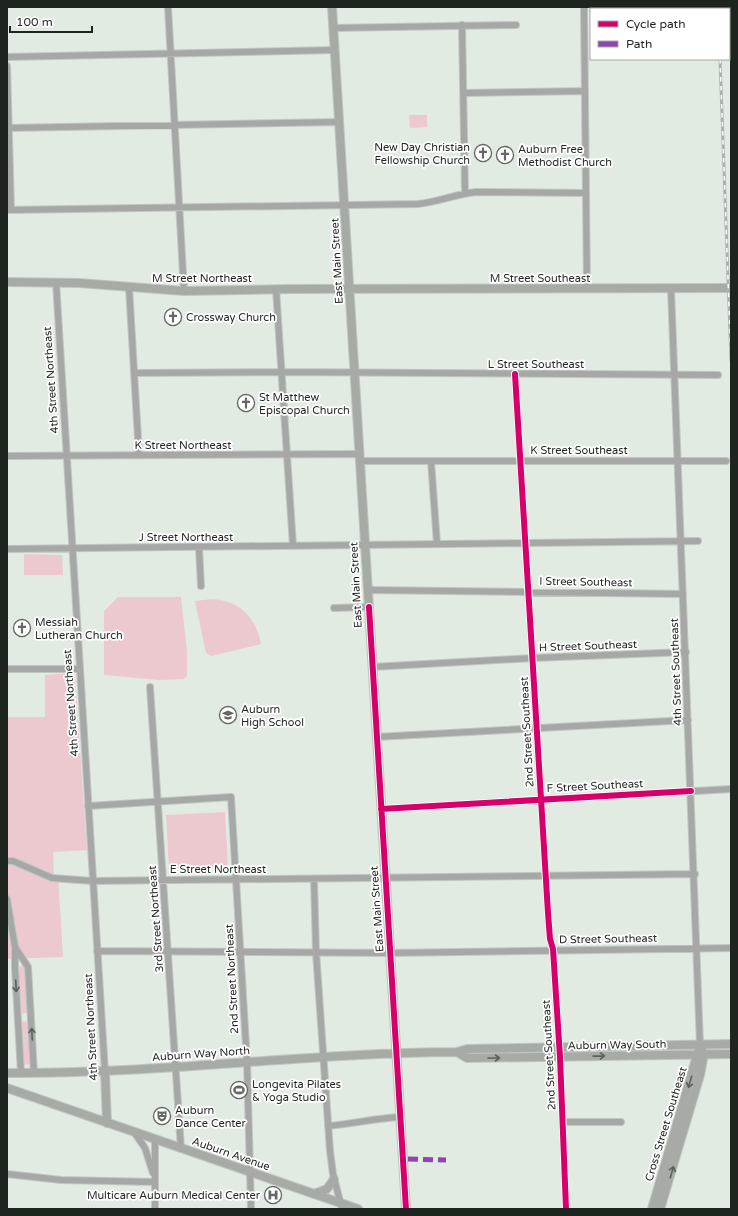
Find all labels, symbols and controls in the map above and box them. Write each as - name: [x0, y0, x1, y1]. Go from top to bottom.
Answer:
- scale bar: [10, 8, 92, 34]
- legend: [590, 8, 730, 60]
- text: 100 m: [16, 15, 53, 29]
- text: Cycle path: [626, 17, 685, 31]
- text: Path: [626, 37, 652, 51]
- place label: New Day Christian Fellowship Church: [374, 141, 470, 167]
- church icon: New Day Christian Fellowship Church: [473, 143, 493, 163]
- place label: Auburn Free Methodist Church: [518, 143, 612, 169]
- church icon: Auburn Free Methodist Church: [495, 145, 515, 165]
- street label: East Main Street: [328, 218, 346, 304]
- street label: M Street Northeast: [152, 272, 252, 285]
- street label: M Street Southeast: [490, 272, 590, 285]
- church icon: Crossway Church: [163, 307, 183, 327]
- place label: Crossway Church: [186, 311, 276, 324]
- street label: 4th Street Northeast: [41, 326, 61, 434]
- street label: L Street Southeast: [488, 358, 584, 371]
- place label: St Matthew Episcopal Church: [259, 391, 350, 417]
- church icon: St Matthew Episcopal Church: [236, 393, 256, 413]
- street label: K Street Northeast: [135, 439, 231, 452]
- street label: K Street Southeast: [530, 444, 628, 457]
- street label: J Street Northeast: [139, 531, 233, 544]
- street label: East Main Street: [347, 542, 365, 628]
- street label: I Street Southeast: [539, 575, 633, 589]
- place label: Messiah Lutheran Church: [35, 616, 123, 642]
- church icon: Messiah Lutheran Church: [12, 618, 32, 638]
- street label: 4th Street Southeast: [668, 618, 684, 726]
- street label: H Street Southeast: [539, 638, 637, 654]
- street label: 4th Street Northeast: [61, 649, 81, 757]
- street label: 2nd Street Southeast: [518, 676, 536, 788]
- place label: Auburn High School: [241, 703, 304, 729]
- school or university icon: Auburn High School: [218, 705, 238, 725]
- street label: F Street Southeast: [546, 777, 644, 795]
- street label: E Street Northeast: [170, 863, 266, 876]
- street label: 3rd Street Northeast: [146, 865, 166, 973]
- street label: East Main Street: [368, 866, 386, 952]
- street label: 2nd Street Northeast: [223, 924, 241, 1034]
- street label: D Street Southeast: [559, 932, 657, 946]
- street label: 4th Street Northeast: [82, 973, 100, 1081]
- one-way arrow: [12, 979, 19, 992]
- street label: 2nd Street Southeast: [540, 999, 558, 1111]
- one-way arrow: [28, 1028, 36, 1041]
- street label: Auburn Way South: [568, 1038, 666, 1052]
- street label: Auburn Way North: [152, 1044, 250, 1064]
- one-way arrow: [592, 1052, 605, 1060]
- one-way arrow: [487, 1054, 500, 1062]
- street label: Cross Street Southeast: [642, 1065, 690, 1183]
- one-way arrow: [686, 1076, 693, 1089]
- place label: Longevita Pilates & Yoga Studio: [252, 1078, 341, 1104]
- sports icon: Longevita Pilates & Yoga Studio: [229, 1080, 249, 1100]
- place label: Auburn Dance Center: [175, 1104, 247, 1130]
- theatre icon: Auburn Dance Center: [152, 1106, 172, 1126]
- street label: Auburn Avenue: [190, 1135, 272, 1173]
- one-way arrow: [668, 1166, 676, 1178]
- hospital icon: Multicare Auburn Medical Center: [263, 1185, 283, 1205]
- place label: Multicare Auburn Medical Center: [87, 1189, 261, 1202]

